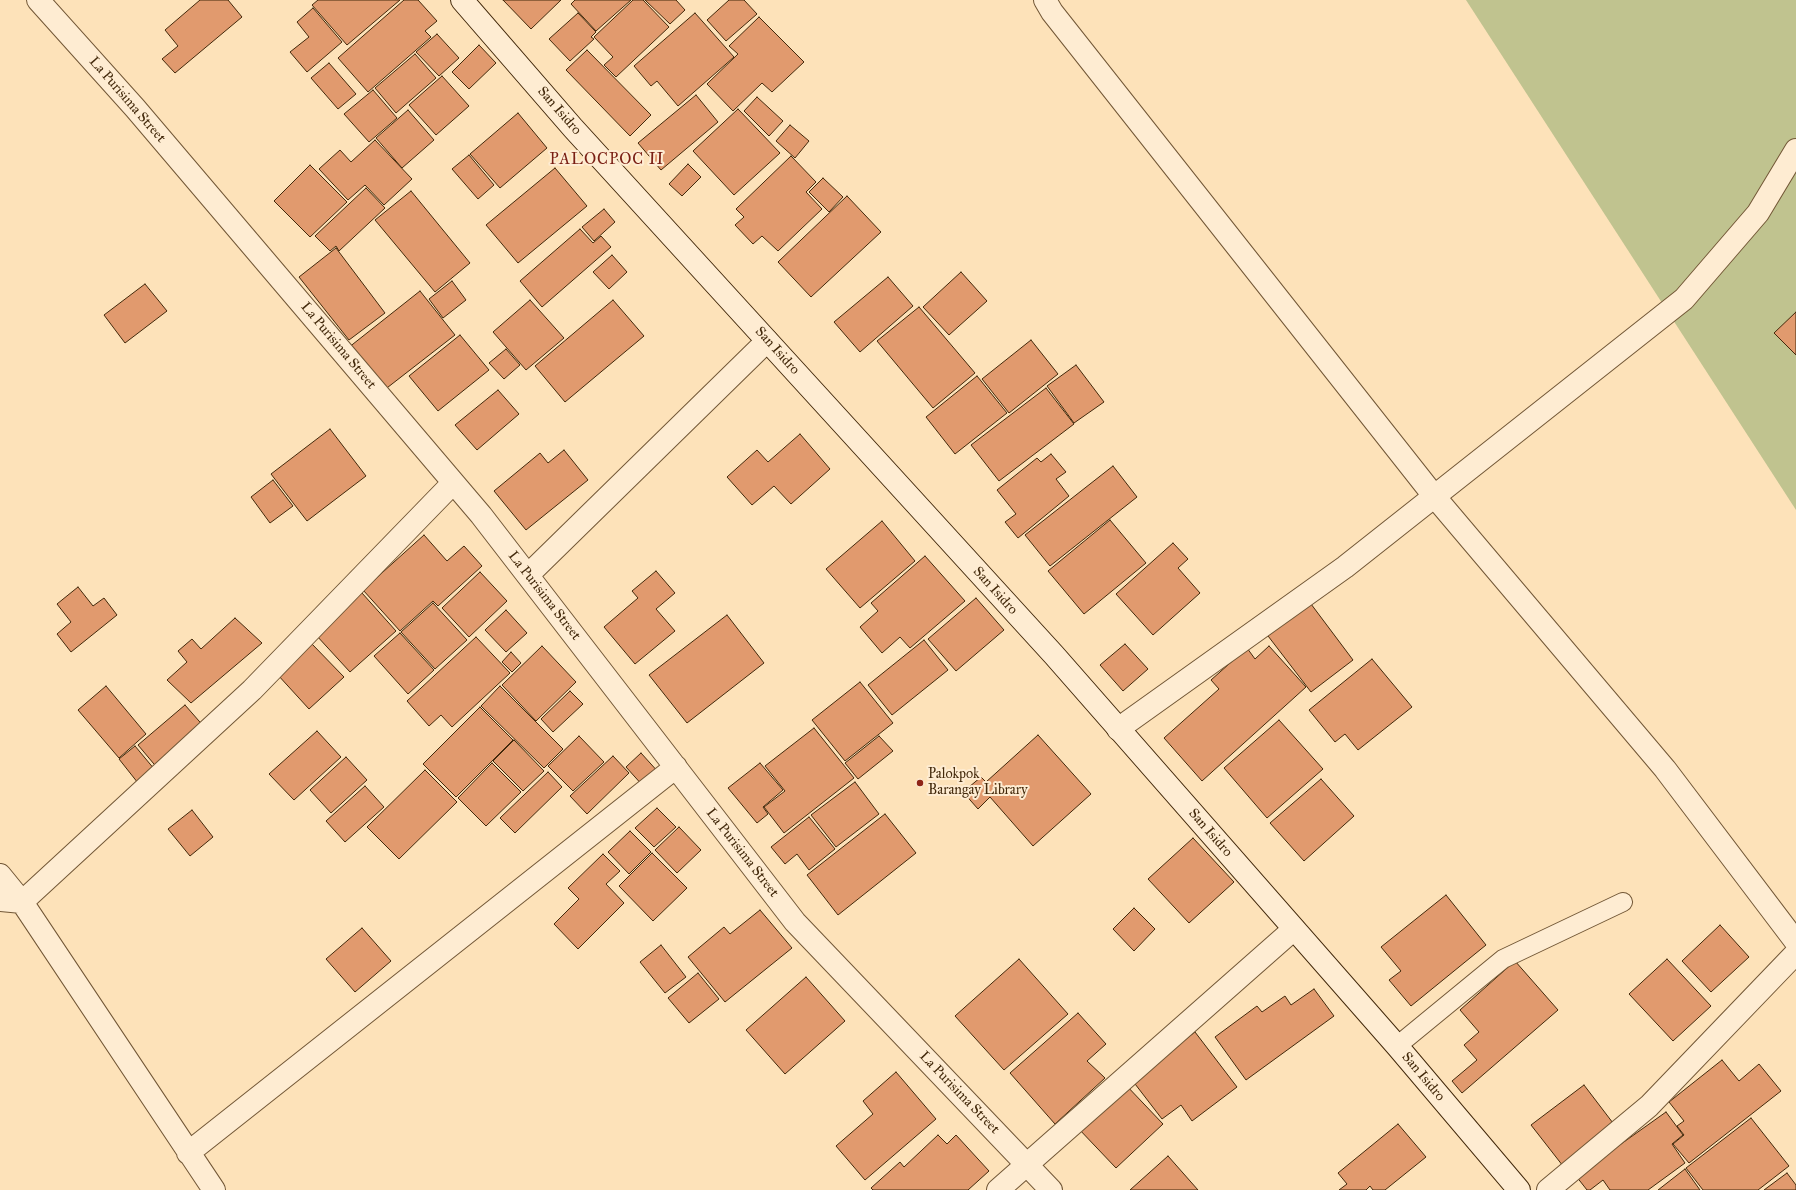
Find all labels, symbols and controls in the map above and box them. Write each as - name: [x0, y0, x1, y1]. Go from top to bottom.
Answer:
- street label: La Purisima Street: [85, 54, 169, 146]
- street label: San Isidro: [533, 83, 585, 139]
- district label: PALOCPOC II: [550, 150, 664, 170]
- street label: La Purisima Street: [297, 299, 379, 393]
- street label: San Isidro: [751, 324, 803, 378]
- street label: La Purisima Street: [504, 548, 584, 644]
- street label: San Isidro: [969, 564, 1021, 618]
- place label: Palokpok Barangay Library: [928, 767, 1028, 800]
- marker: Palokpok Barangay Library: [915, 778, 925, 788]
- street label: La Purisima Street: [702, 805, 782, 901]
- street label: San Isidro: [1184, 805, 1236, 861]
- street label: La Purisima Street: [915, 1048, 1003, 1138]
- street label: San Isidro: [1398, 1049, 1448, 1105]

